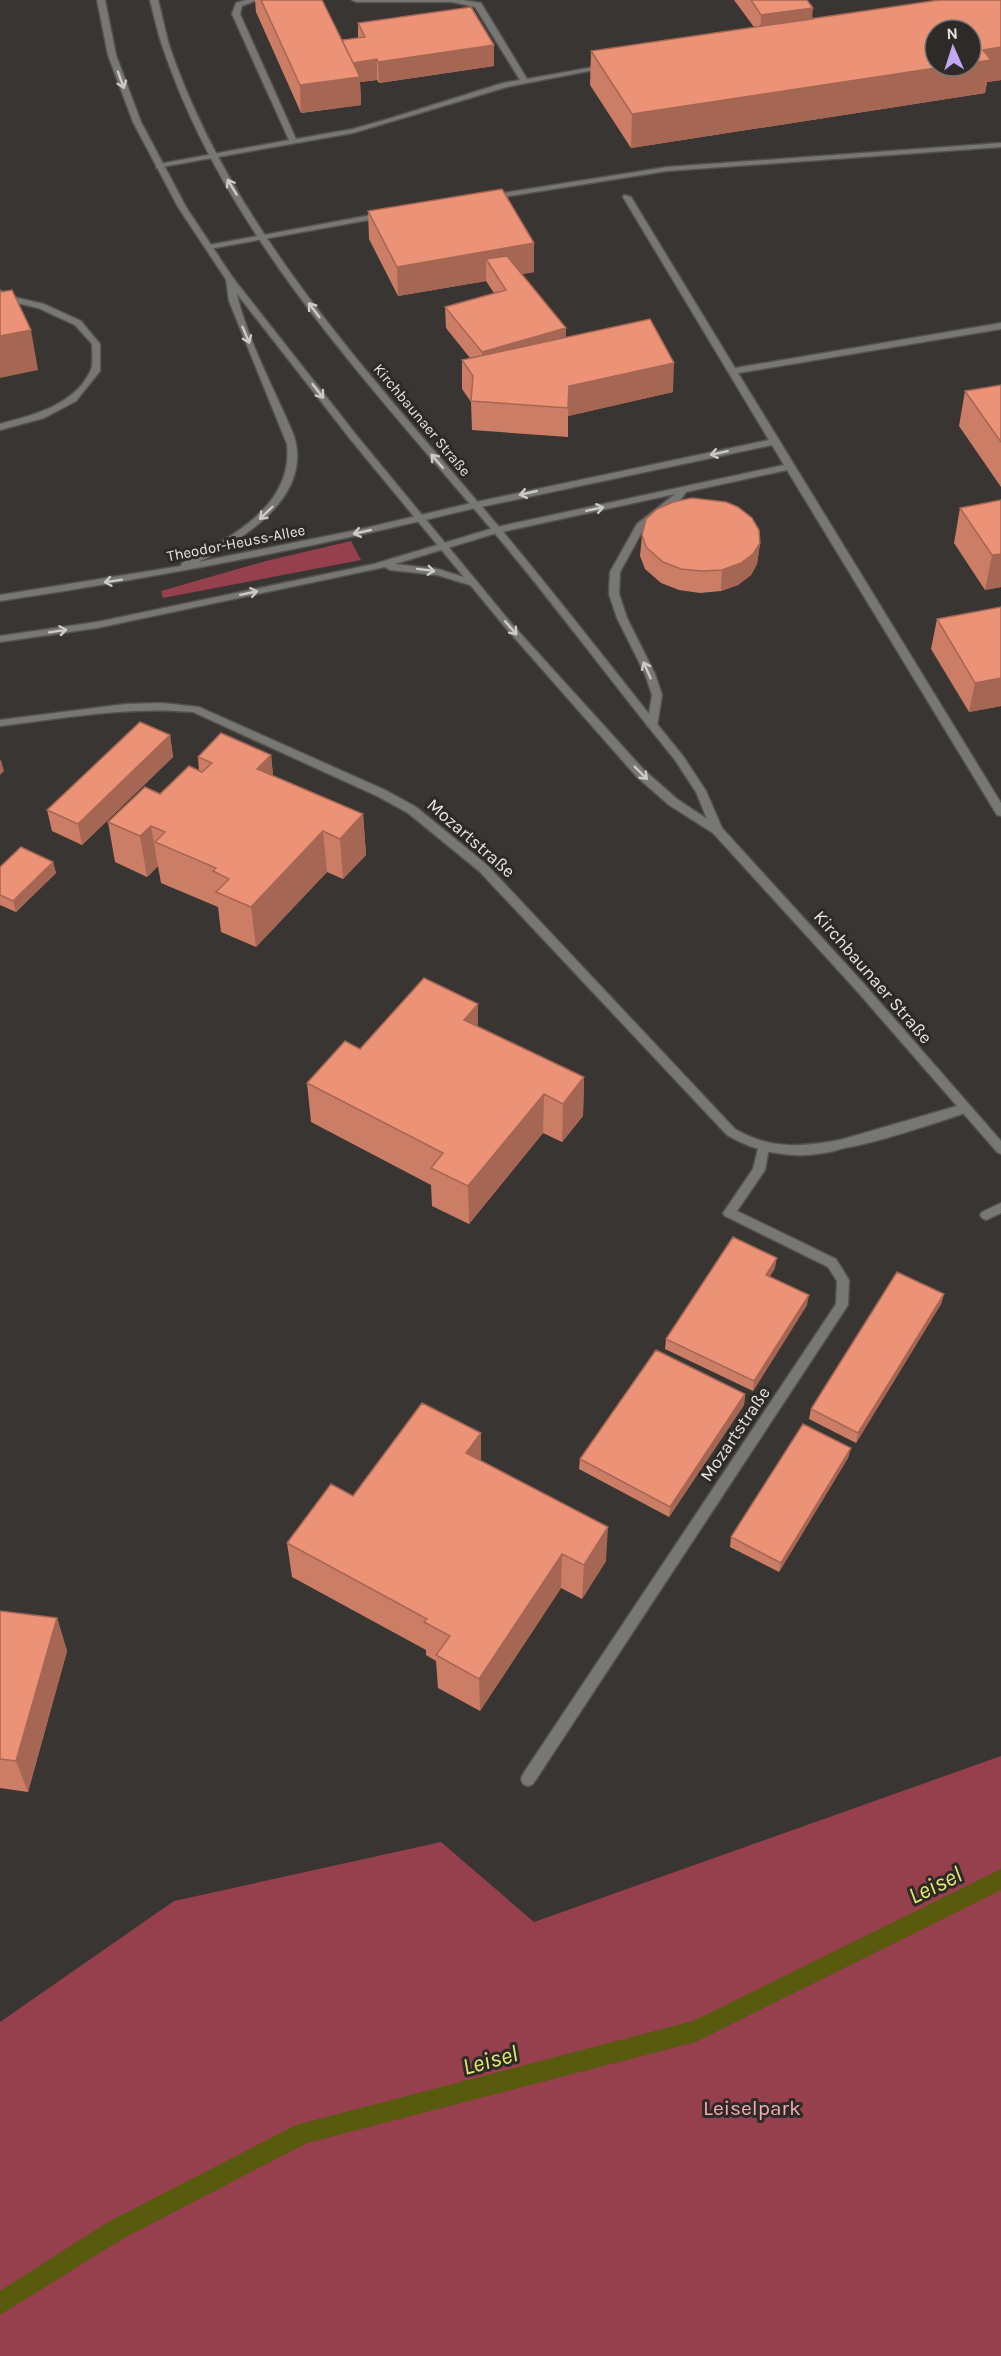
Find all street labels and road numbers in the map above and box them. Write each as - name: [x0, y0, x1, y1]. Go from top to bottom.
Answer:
- street label: Kirchbaunaer Straße: [370, 360, 474, 480]
- street label: Theodor-Heuss-Allee: [165, 521, 307, 565]
- street label: Mozartstraße: [422, 794, 520, 882]
- street label: Kirchbaunaer Straße: [809, 906, 937, 1048]
- street label: Mozartstraße: [695, 1382, 775, 1486]

